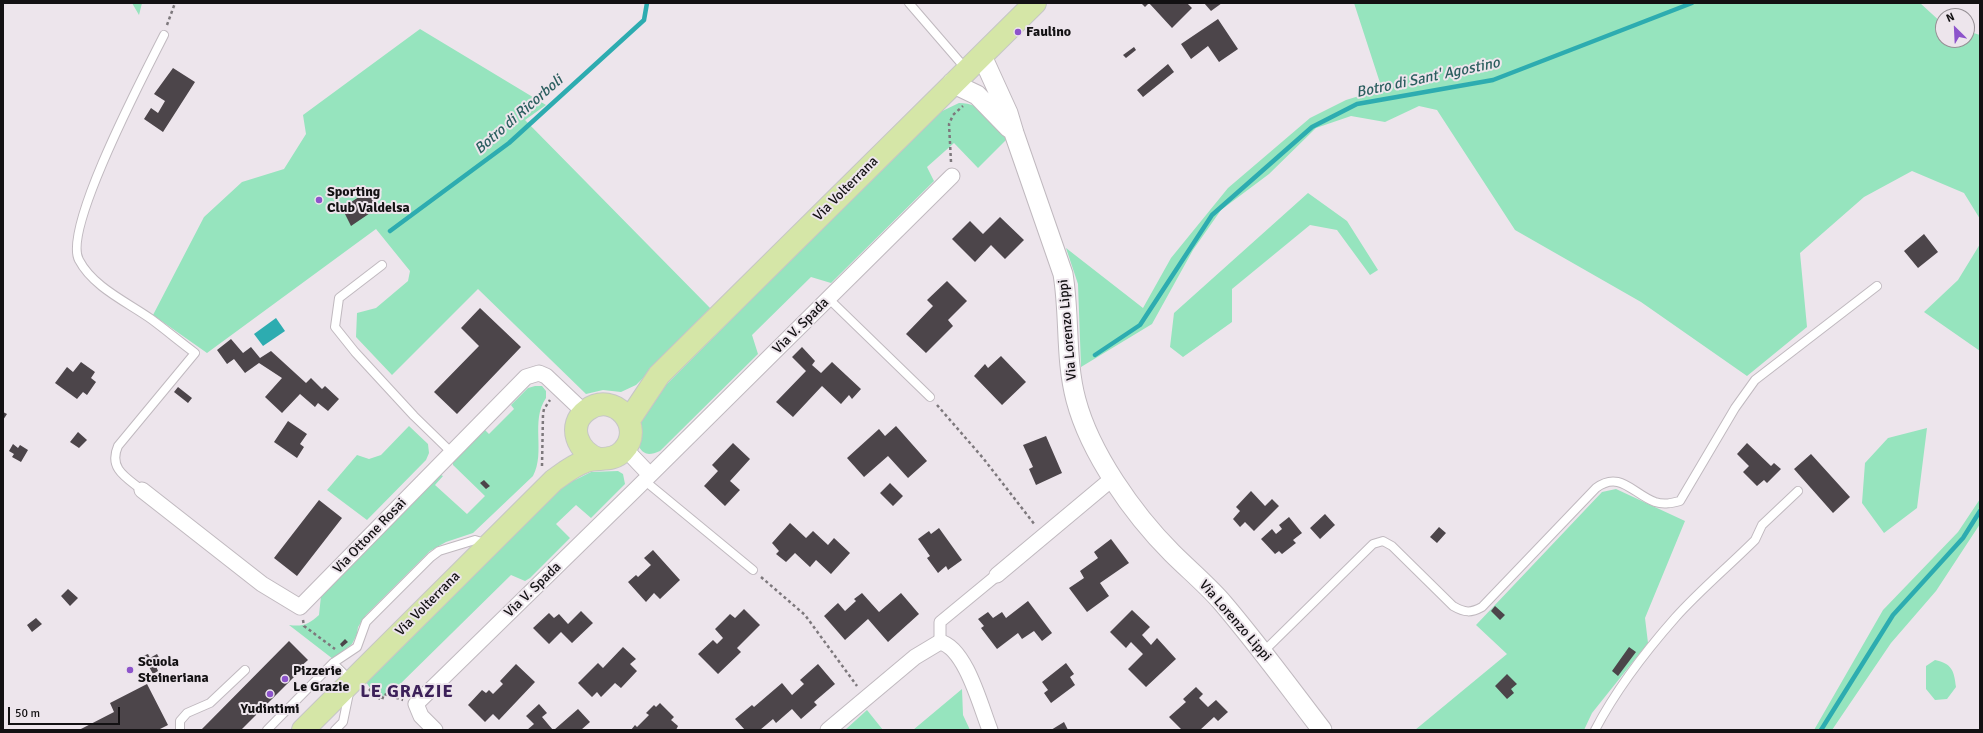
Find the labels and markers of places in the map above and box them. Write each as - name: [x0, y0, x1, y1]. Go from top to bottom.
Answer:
- place label: Faulino: [1026, 24, 1071, 40]
- marker: Faulino: [1013, 27, 1023, 37]
- place label: Sporting Club Valdelsa: [327, 184, 410, 216]
- marker: Sporting Club Valdelsa: [314, 195, 324, 205]
- place label: Scuola Steineriana: [138, 654, 209, 686]
- place label: Pizzerie Le Grazie: [293, 663, 349, 696]
- marker: Scuola Steineriana: [125, 665, 135, 675]
- marker: Pizzerie Le Grazie: [280, 674, 290, 684]
- marker: Yudintimi: [265, 689, 275, 699]
- place label: Yudintimi: [241, 701, 299, 717]

